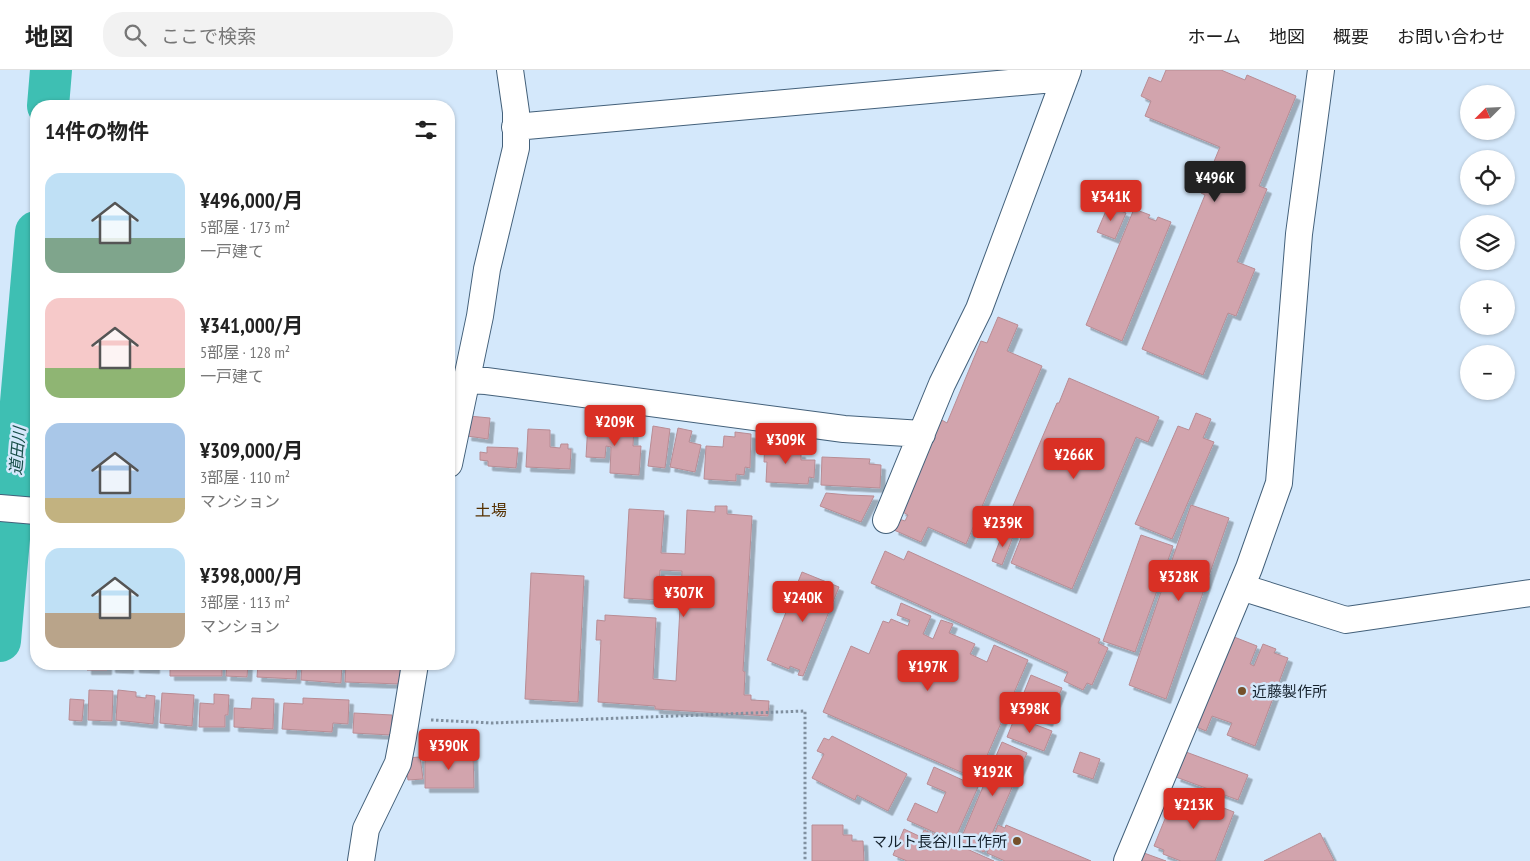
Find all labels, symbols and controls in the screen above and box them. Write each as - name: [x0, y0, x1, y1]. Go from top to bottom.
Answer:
- search box: [103, 12, 453, 57]
- text: 地図: [25, 21, 73, 52]
- icon: search: [121, 21, 149, 49]
- text: ここで検索: [161, 24, 256, 48]
- text: ホーム: [1188, 25, 1241, 48]
- text: 地図: [1269, 25, 1305, 48]
- text: 概要: [1333, 25, 1369, 48]
- text: お問い合わせ: [1397, 25, 1505, 48]
- north arrow: [1460, 85, 1515, 140]
- map controls: [1460, 85, 1515, 400]
- icon: filters: [412, 116, 440, 144]
- text: 14件の物件: [45, 118, 149, 145]
- button: locate: [1460, 150, 1515, 205]
- pin: ¥496K: [1180, 160, 1250, 203]
- text: ¥496K: [1196, 167, 1234, 187]
- pin: ¥341K: [1076, 180, 1146, 222]
- text: ¥341K: [1092, 186, 1130, 206]
- text: ¥496,000/月: [200, 187, 303, 214]
- icon: home: [85, 193, 145, 253]
- button: layers: [1460, 215, 1515, 270]
- text: 5部屋 · 173 m²: [200, 217, 290, 237]
- text: 一戸建て: [200, 241, 264, 261]
- button: +: [1460, 280, 1515, 335]
- text: ¥341,000/月: [200, 312, 303, 339]
- icon: home: [85, 318, 145, 378]
- text: 5部屋 · 128 m²: [200, 342, 290, 362]
- button: −: [1460, 345, 1515, 400]
- text: 一戸建て: [200, 366, 264, 386]
- pin: ¥209K: [580, 404, 650, 447]
- text: ¥209K: [596, 411, 634, 431]
- pin: ¥309K: [751, 422, 821, 465]
- water label: 道田川: [5, 424, 29, 476]
- text: ¥309K: [767, 429, 805, 449]
- text: ¥309,000/月: [200, 437, 303, 464]
- pin: ¥266K: [1039, 438, 1109, 480]
- icon: home: [85, 443, 145, 503]
- text: ¥266K: [1055, 444, 1093, 464]
- text: 3部屋 · 110 m²: [200, 467, 290, 487]
- text: マンション: [200, 491, 280, 511]
- district label: 土場: [475, 500, 507, 520]
- pin: ¥239K: [968, 506, 1038, 548]
- text: ¥239K: [984, 512, 1022, 532]
- pin: ¥328K: [1144, 560, 1214, 602]
- text: ¥398,000/月: [200, 562, 303, 589]
- text: ¥328K: [1160, 566, 1198, 586]
- icon: home: [85, 568, 145, 628]
- pin: ¥307K: [649, 576, 719, 618]
- pin: ¥240K: [768, 580, 838, 623]
- text: ¥307K: [665, 582, 703, 602]
- text: ¥240K: [784, 587, 822, 607]
- text: 3部屋 · 113 m²: [200, 592, 290, 612]
- text: マンション: [200, 616, 280, 636]
- pin: ¥197K: [893, 650, 963, 692]
- text: ¥197K: [909, 656, 947, 676]
- place label: 近藤製作所: [1252, 682, 1327, 701]
- marker: 近藤製作所: [1236, 685, 1248, 697]
- pin: ¥398K: [995, 692, 1065, 734]
- text: ¥398K: [1011, 698, 1049, 718]
- pin: ¥390K: [414, 728, 484, 771]
- text: ¥390K: [430, 735, 468, 755]
- pin: ¥192K: [958, 754, 1028, 797]
- text: ¥192K: [974, 761, 1012, 781]
- pin: ¥213K: [1159, 788, 1229, 830]
- text: ¥213K: [1175, 794, 1213, 814]
- place label: マルト長谷川工作所: [872, 832, 1007, 851]
- marker: マルト長谷川工作所: [1011, 835, 1023, 847]

